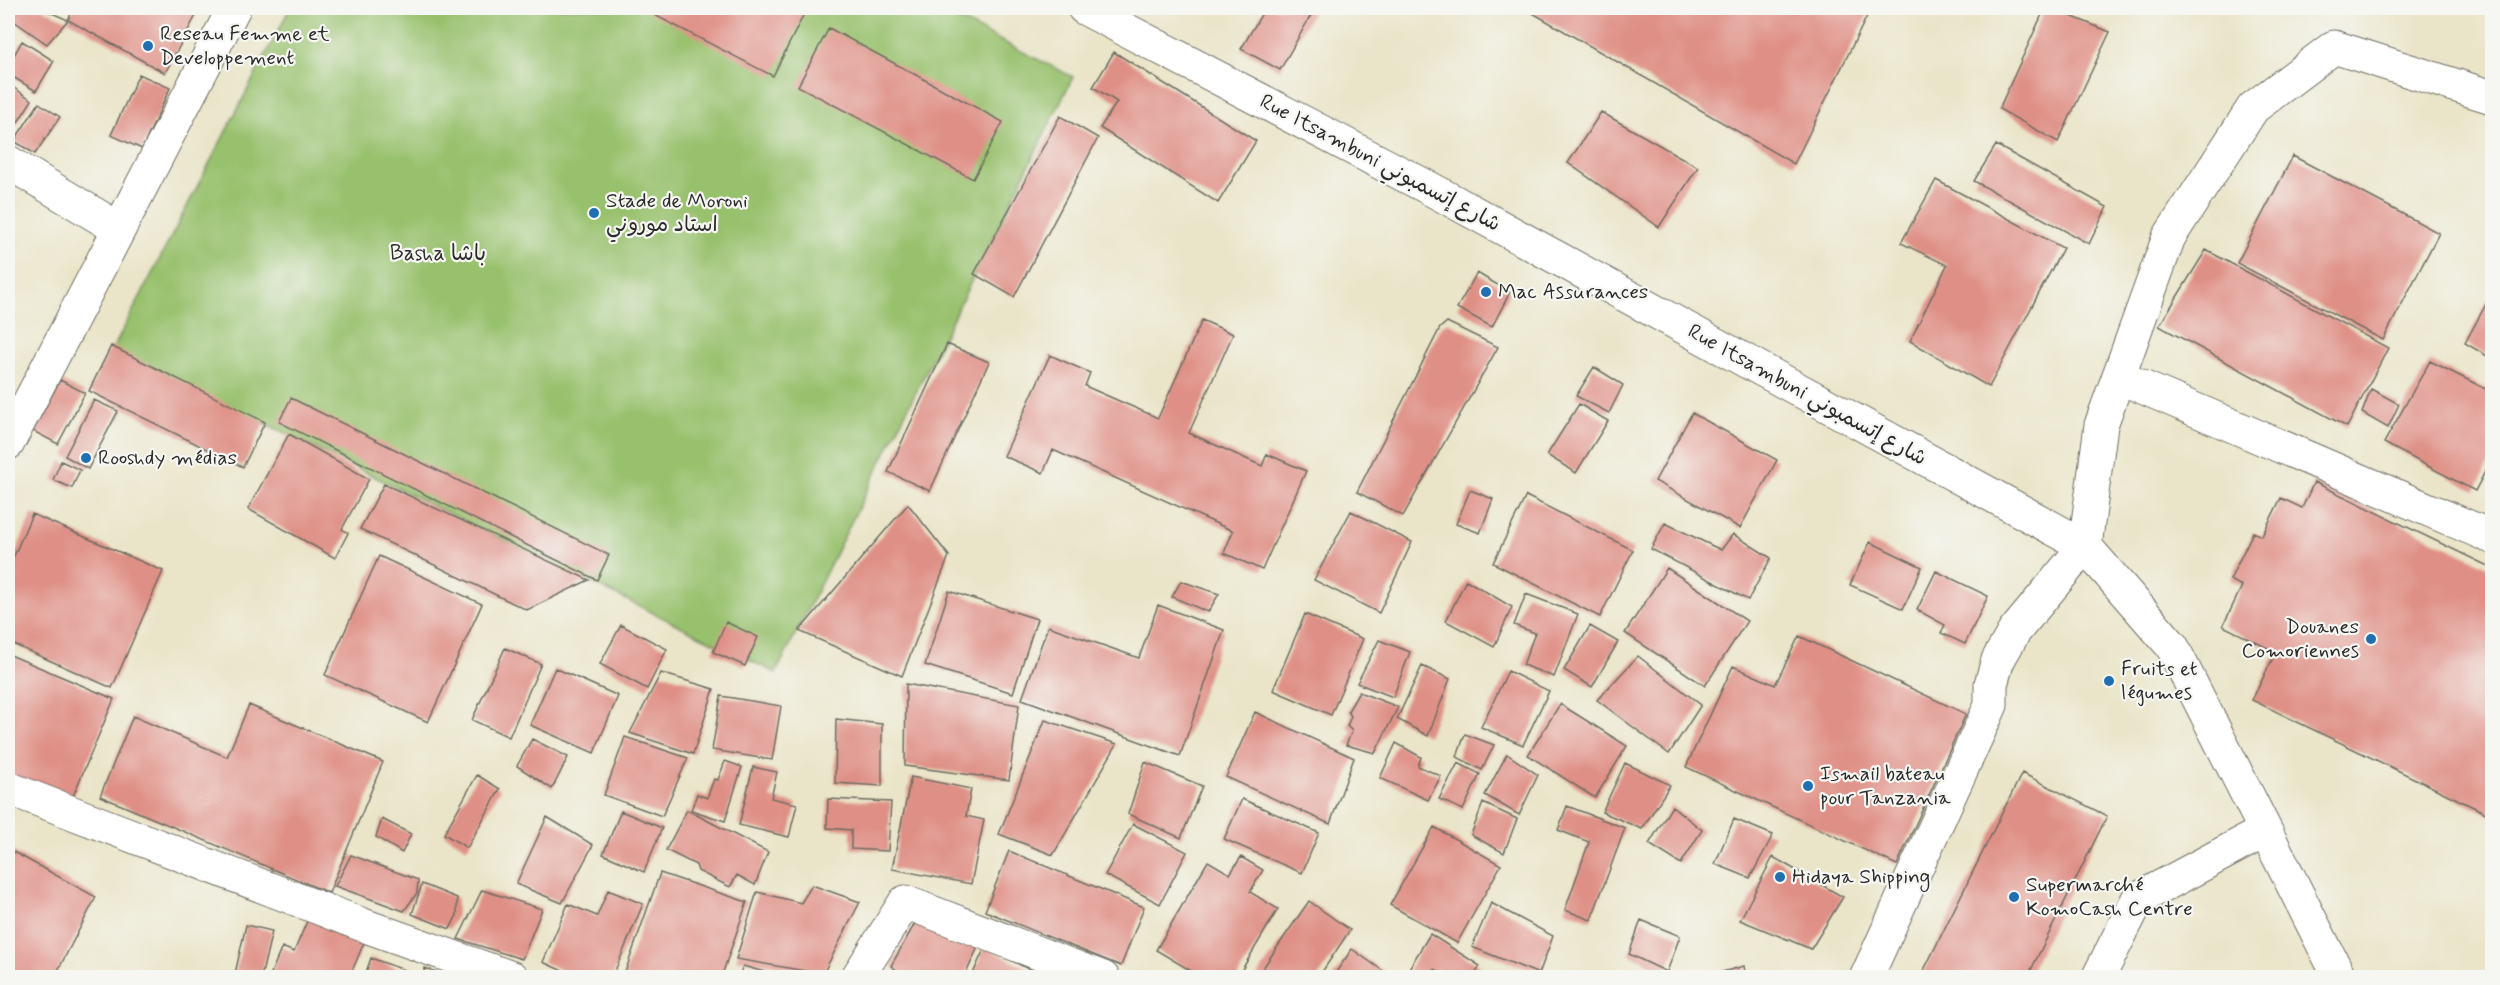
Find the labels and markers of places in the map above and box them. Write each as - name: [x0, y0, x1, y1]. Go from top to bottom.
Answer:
- place label: Reseau Femme et Developpement: [160, 20, 330, 72]
- marker: Reseau Femme et Developpement: [141, 39, 155, 53]
- place label: Stade de Moroni استاد موروني: [606, 187, 748, 243]
- marker: Stade de Moroni استاد موروني: [587, 206, 601, 220]
- place label: Mac Assurances: [1498, 278, 1648, 306]
- marker: Mac Assurances: [1479, 285, 1493, 299]
- place label: Rooshdy médias: [98, 444, 237, 472]
- marker: Rooshdy médias: [79, 451, 93, 465]
- place label: Douanes Comoriennes: [2241, 613, 2359, 665]
- marker: Douanes Comoriennes: [2364, 632, 2378, 646]
- place label: Fruits et légumes: [2121, 655, 2198, 707]
- marker: Fruits et légumes: [2102, 674, 2116, 688]
- place label: Ismail bateau pour Tanzania: [1820, 760, 1951, 812]
- marker: Ismail bateau pour Tanzania: [1801, 779, 1815, 793]
- place label: Hidaya Shipping: [1792, 863, 1930, 892]
- marker: Hidaya Shipping: [1773, 870, 1787, 884]
- place label: Supermarché KomoCash Centre: [2026, 871, 2193, 923]
- marker: Supermarché KomoCash Centre: [2007, 890, 2021, 904]

